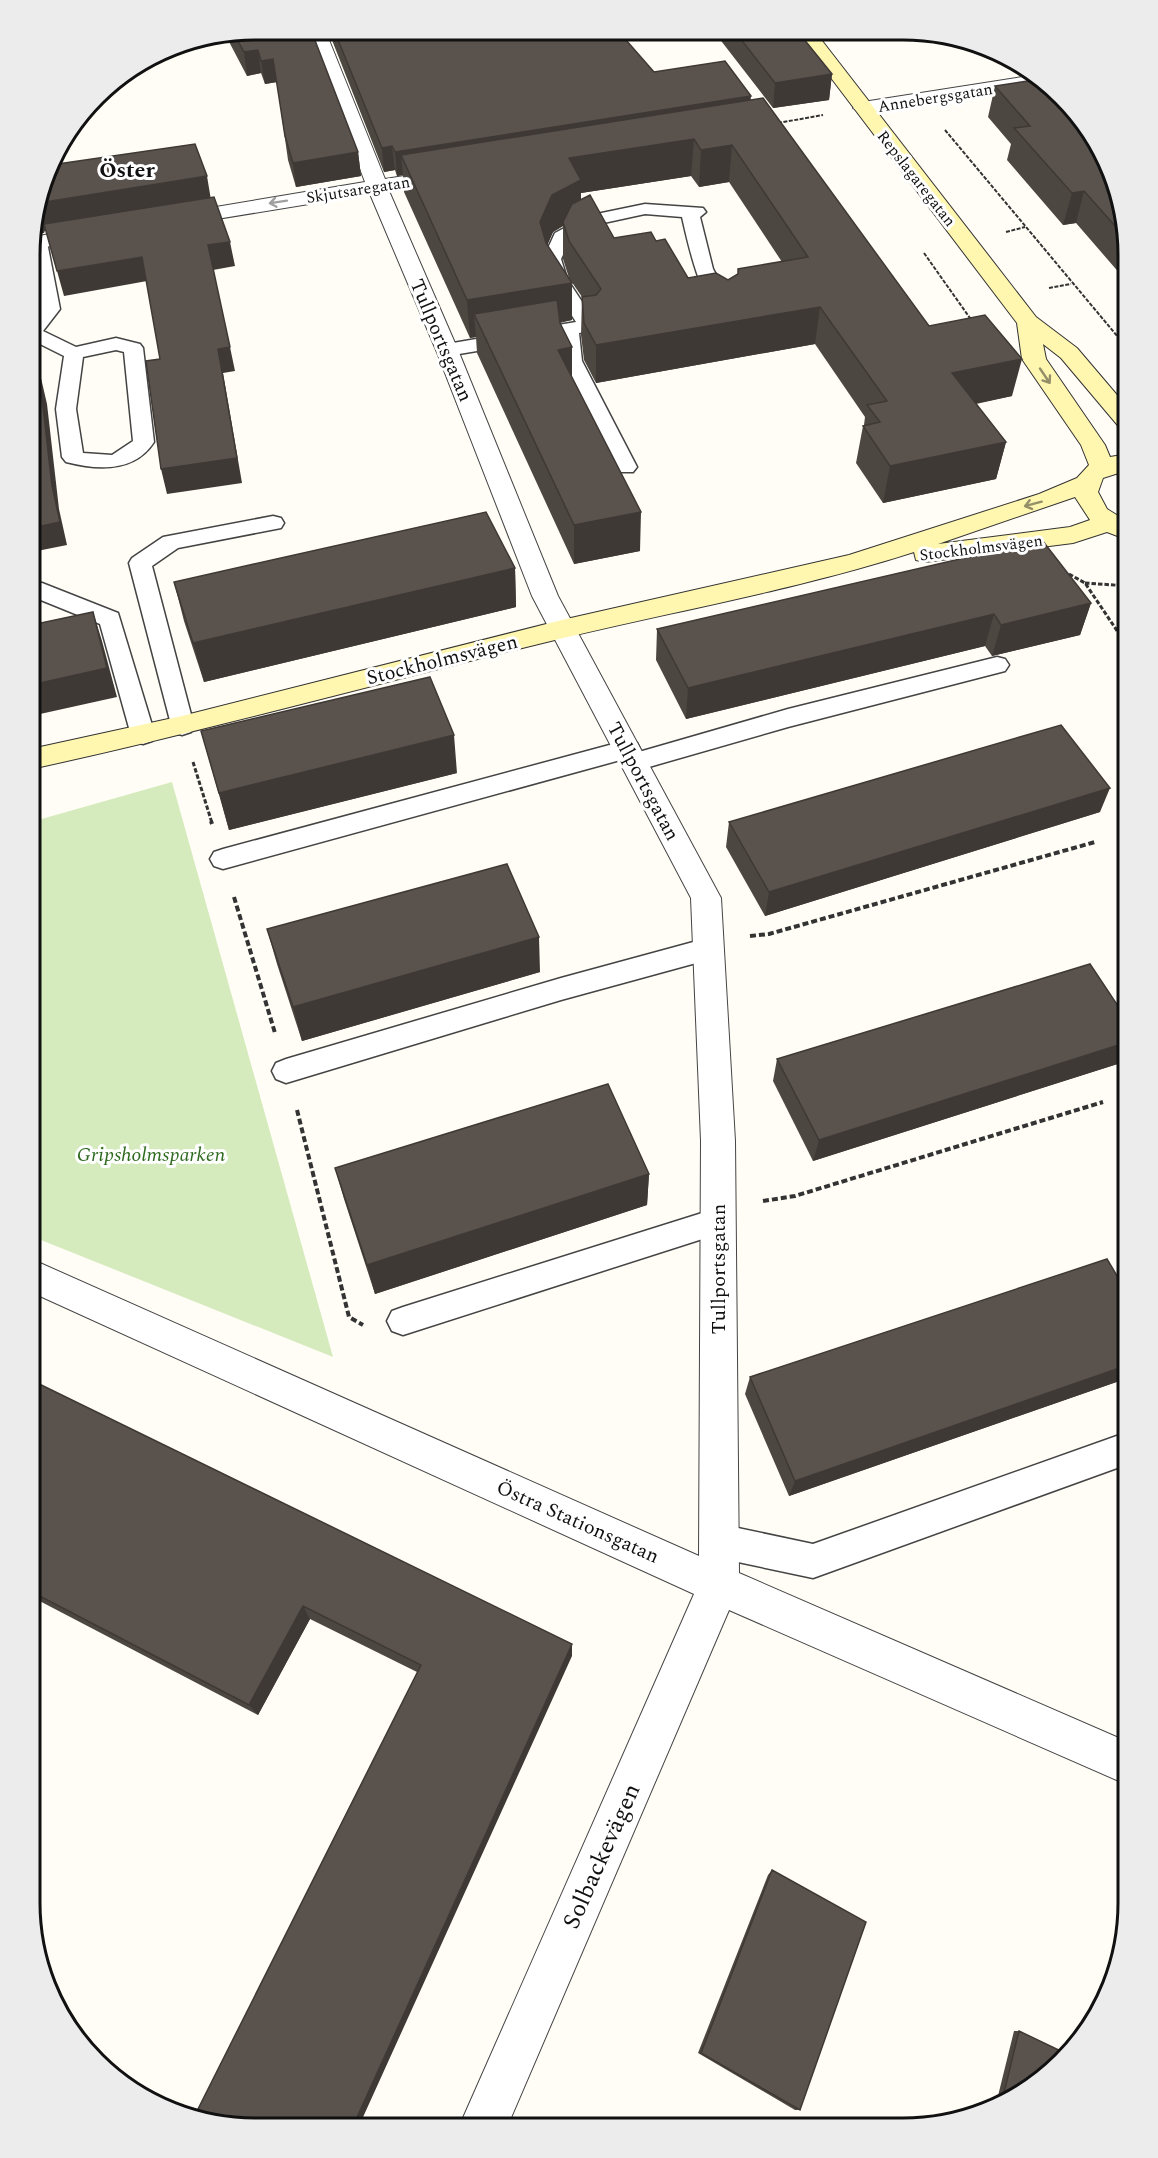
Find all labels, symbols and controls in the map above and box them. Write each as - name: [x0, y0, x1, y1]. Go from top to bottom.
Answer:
- street label: Annebergsgatan: [876, 77, 994, 119]
- street label: Repslagaregatan: [871, 125, 962, 232]
- district label: Öster: [99, 154, 155, 187]
- street label: Skjutsaregatan: [305, 170, 412, 210]
- one-way arrow: [268, 197, 288, 208]
- street label: Tullportsgatan: [402, 274, 480, 407]
- one-way arrow: [1039, 367, 1051, 384]
- one-way arrow: [1024, 499, 1043, 510]
- street label: Stockholmsvägen: [918, 529, 1044, 567]
- street label: Stockholmsvägen: [363, 627, 521, 693]
- street label: Tullportsgatan: [599, 717, 687, 846]
- park label: Gripsholmsparken: [77, 1140, 226, 1170]
- street label: Tullportsgatan: [704, 1204, 734, 1334]
- street label: Östra Stationsgatan: [491, 1472, 664, 1571]
- street label: Solbackevägen: [554, 1778, 650, 1935]

